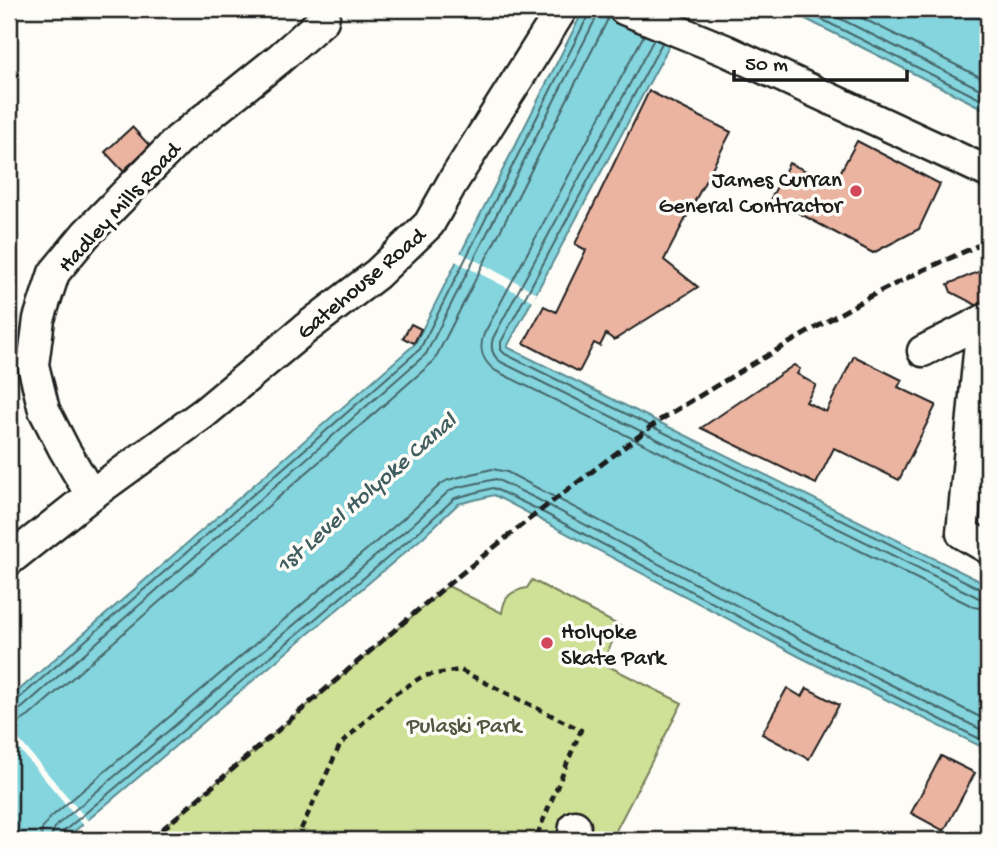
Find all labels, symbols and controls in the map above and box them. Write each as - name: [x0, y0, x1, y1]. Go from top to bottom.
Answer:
- scale bar: [734, 38, 908, 82]
- text: 50 m: [745, 54, 788, 79]
- street label: Hadley Mills Road: [53, 137, 189, 279]
- place label: James Curran General Contractor: [658, 168, 844, 221]
- marker: James Curran General Contractor: [848, 183, 864, 199]
- street label: Gatehouse Road: [292, 222, 433, 346]
- water label: 1st Level Holyoke Canal: [271, 407, 465, 581]
- place label: Holyoke Skate Park: [561, 620, 668, 673]
- marker: Holyoke Skate Park: [539, 635, 555, 651]
- park label: Pulaski Park: [406, 714, 524, 741]

